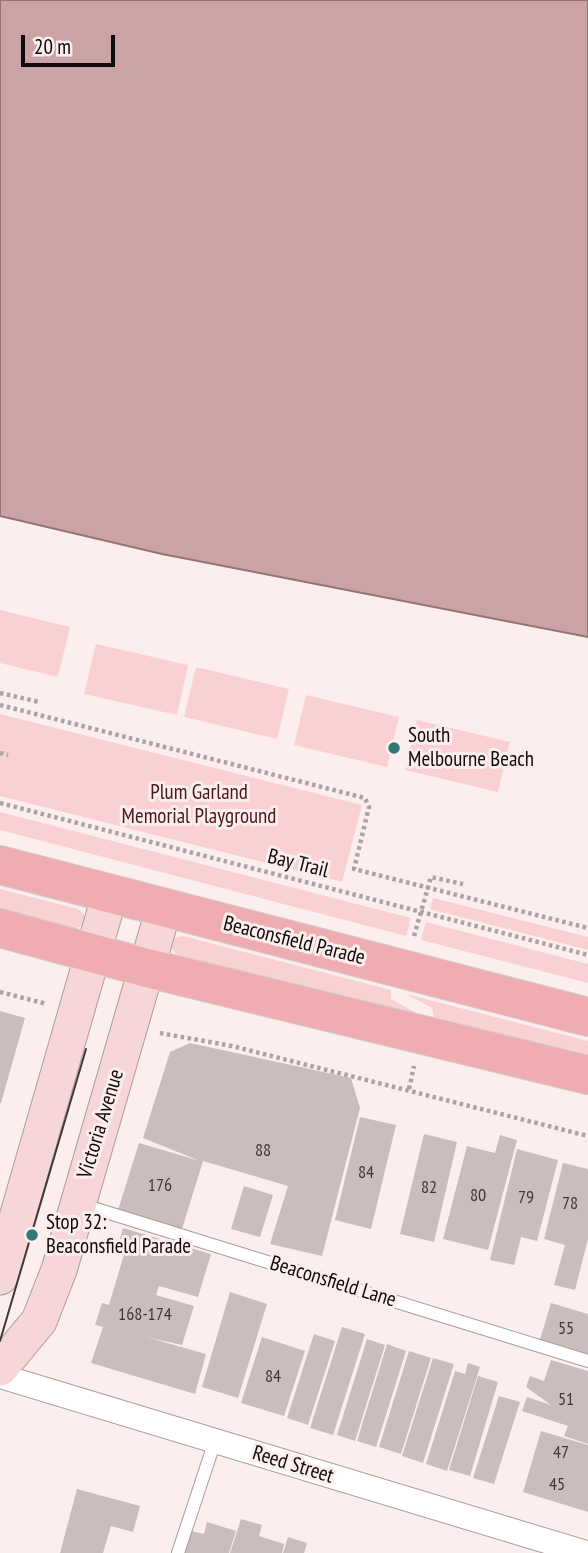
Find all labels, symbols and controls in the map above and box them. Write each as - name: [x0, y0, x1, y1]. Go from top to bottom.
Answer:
- scale bar: [24, 21, 119, 65]
- text: 20 m: [34, 33, 71, 60]
- place label: South Melbourne Beach: [408, 723, 534, 773]
- marker: South Melbourne Beach: [386, 740, 402, 756]
- park label: Plum Garland Memorial Playground: [122, 780, 276, 830]
- street label: Bay Trail: [265, 844, 331, 884]
- street label: Beaconsfield Parade: [221, 911, 367, 971]
- street label: Victoria Avenue: [72, 1066, 130, 1182]
- house number: 88: [255, 1140, 271, 1162]
- house number: 84: [358, 1162, 374, 1184]
- house number: 176: [148, 1175, 172, 1197]
- house number: 82: [421, 1177, 437, 1199]
- house number: 80: [470, 1185, 486, 1207]
- house number: 79: [518, 1187, 534, 1209]
- house number: 78: [562, 1193, 578, 1215]
- place label: Stop 32: Beaconsfield Parade: [46, 1210, 191, 1260]
- marker: Stop 32: Beaconsfield Parade: [24, 1227, 40, 1243]
- street label: Beaconsfield Lane: [267, 1251, 399, 1313]
- house number: 168-174: [118, 1304, 172, 1326]
- house number: 55: [558, 1318, 574, 1340]
- house number: 84: [265, 1366, 281, 1388]
- house number: 51: [558, 1389, 574, 1411]
- street label: Reed Street: [249, 1441, 337, 1489]
- house number: 47: [553, 1442, 569, 1464]
- house number: 45: [549, 1474, 565, 1496]

